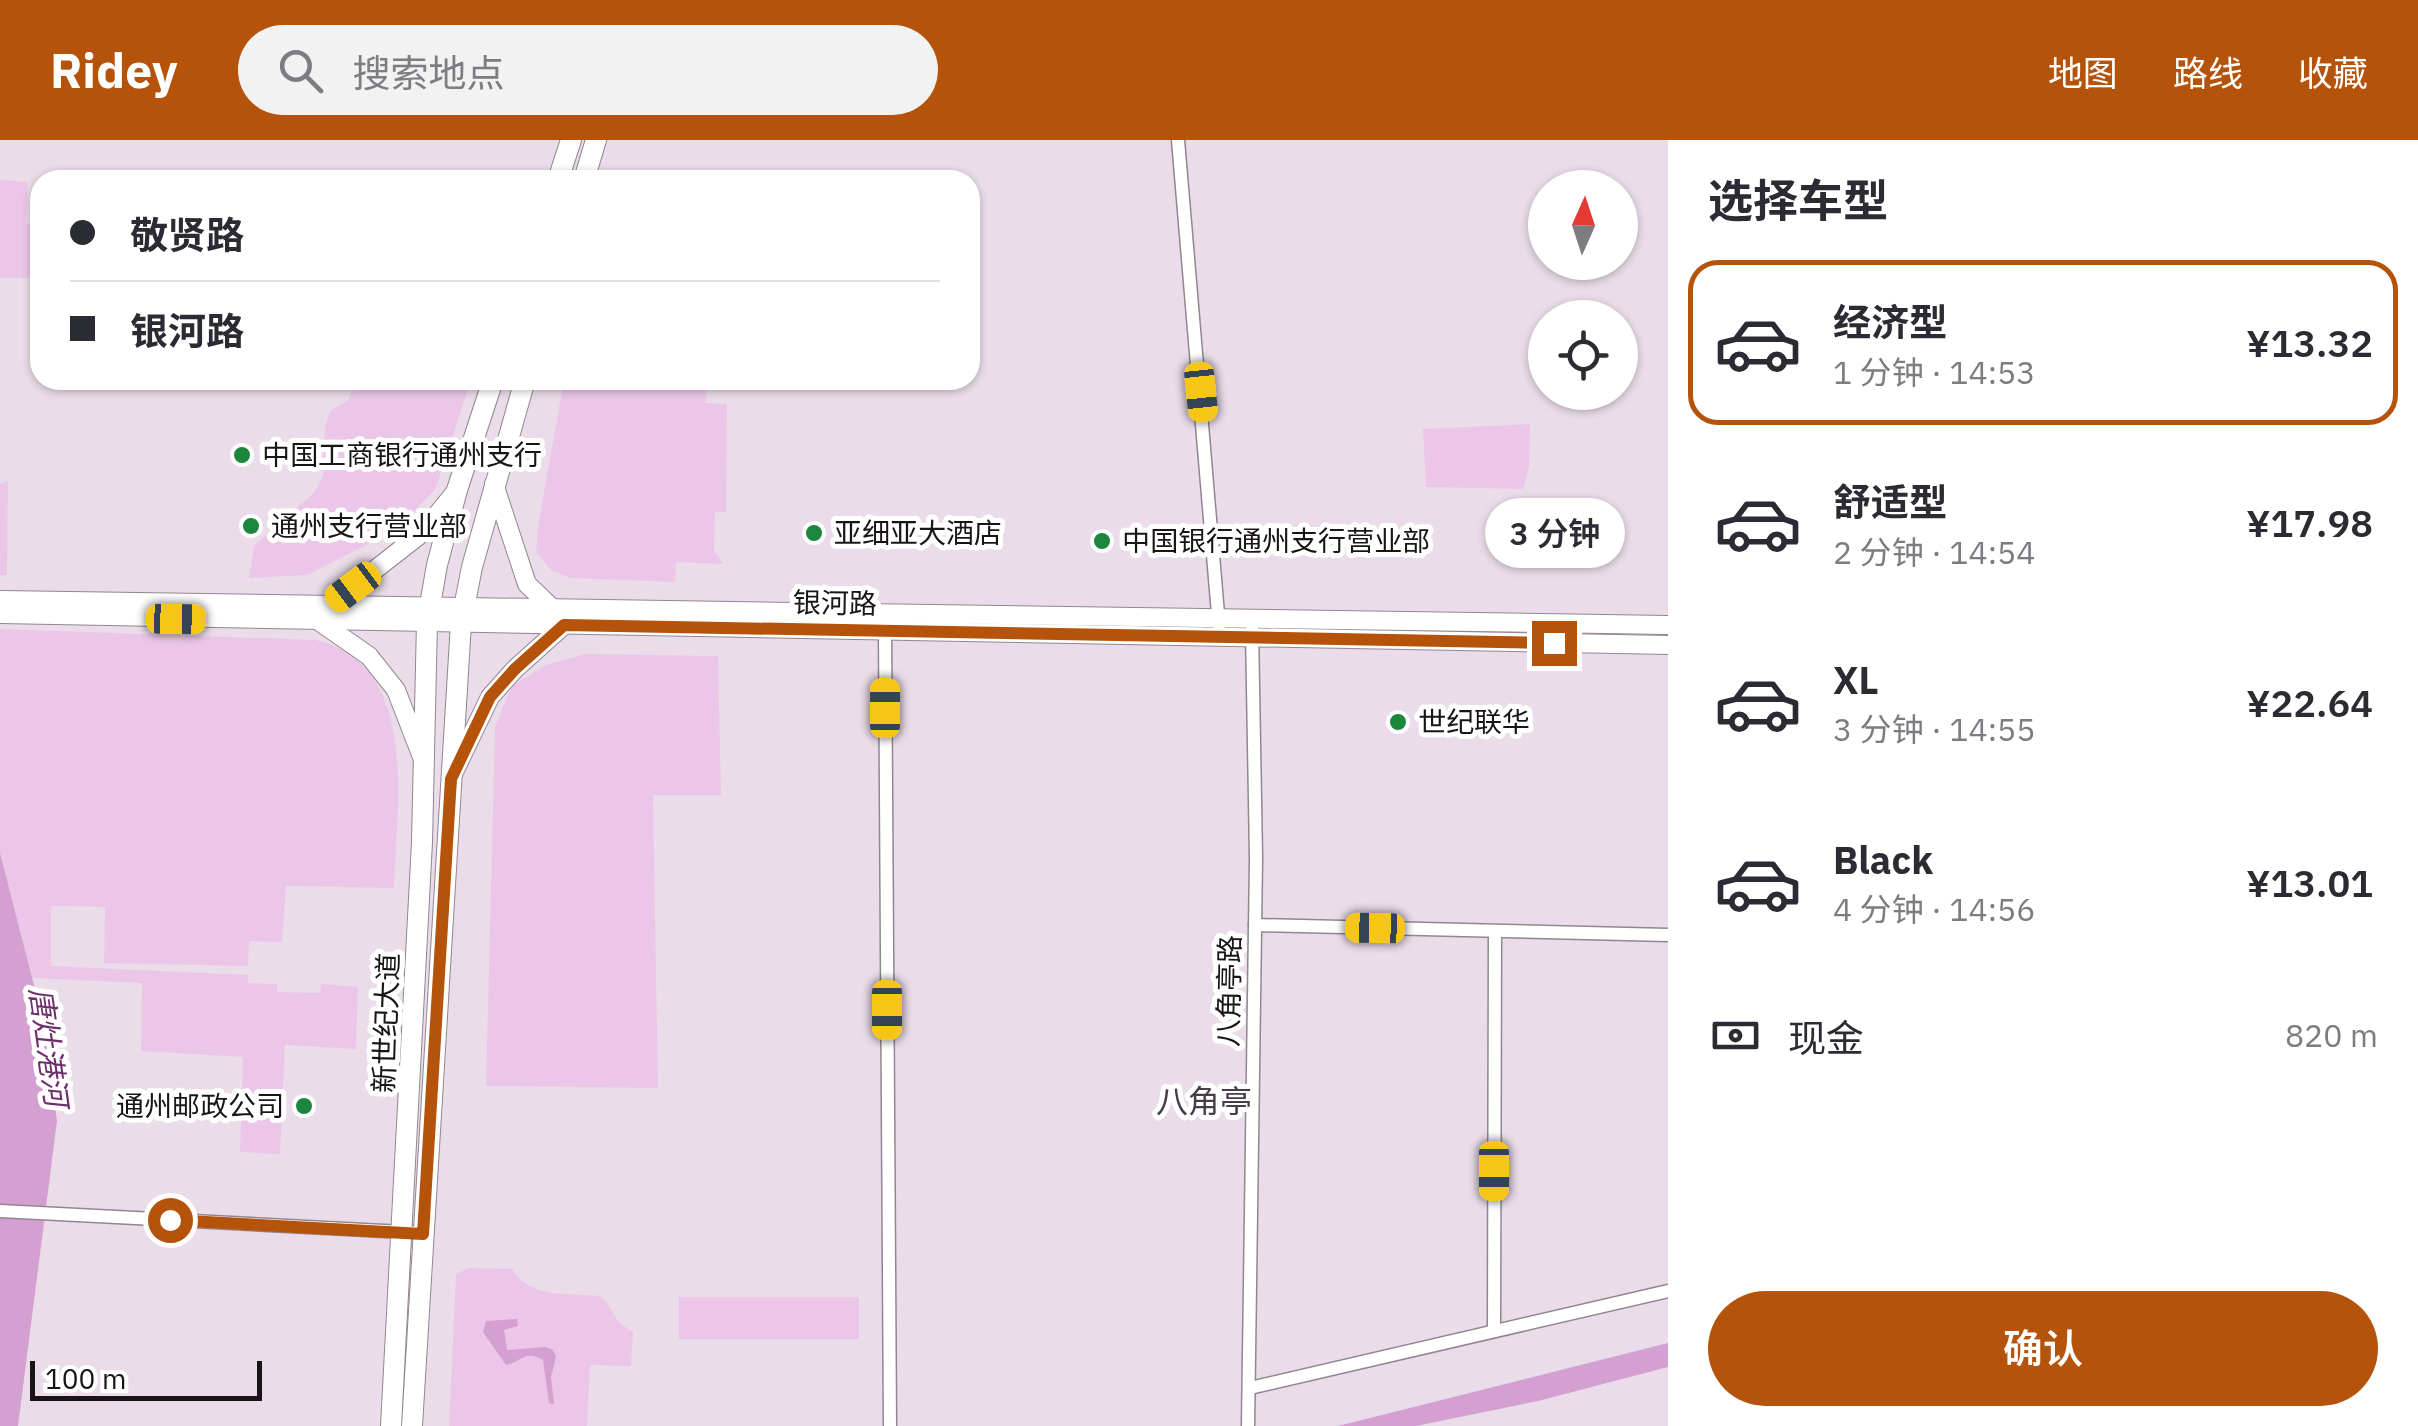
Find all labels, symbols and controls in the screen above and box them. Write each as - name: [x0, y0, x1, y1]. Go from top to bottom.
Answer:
- search box: [238, 25, 938, 115]
- text: Ridey: [50, 39, 178, 101]
- icon: search: [273, 43, 328, 98]
- text: 搜索地点: [353, 48, 505, 97]
- text: 地图: [2048, 50, 2118, 96]
- text: 路线: [2173, 50, 2243, 96]
- text: 收藏: [2298, 50, 2368, 96]
- north arrow: [1528, 170, 1638, 280]
- map controls: [1528, 170, 1638, 410]
- text: 选择车型: [1708, 171, 1888, 229]
- text: 敬贤路: [130, 210, 244, 259]
- text: 经济型: [1833, 297, 1947, 346]
- icon: car: [1713, 298, 1803, 388]
- button: locate: [1528, 300, 1638, 410]
- text: 银河路: [130, 306, 244, 355]
- text: ¥13.32: [2246, 318, 2373, 367]
- text: 1 分钟 · 14:53: [1833, 351, 2035, 393]
- car: [1183, 361, 1219, 423]
- place label: 中国工商银行通州支行: [262, 436, 542, 473]
- marker: 中国工商银行通州支行: [231, 444, 253, 466]
- text: 舒适型: [1833, 477, 1947, 526]
- icon: car: [1713, 478, 1803, 568]
- callout: 3 分钟: [1484, 498, 1624, 568]
- text: ¥17.98: [2246, 498, 2373, 547]
- place label: 通州支行营业部: [271, 507, 467, 544]
- text: 3 分钟: [1510, 512, 1600, 554]
- place label: 亚细亚大酒店: [834, 514, 1002, 551]
- marker: 通州支行营业部: [240, 515, 262, 537]
- marker: 亚细亚大酒店: [803, 522, 825, 544]
- place label: 中国银行通州支行营业部: [1122, 522, 1430, 559]
- marker: 中国银行通州支行营业部: [1091, 530, 1113, 552]
- text: 2 分钟 · 14:54: [1833, 531, 2035, 573]
- car: [320, 557, 386, 617]
- street label: 银河路: [793, 583, 877, 622]
- car: [146, 603, 206, 635]
- route end: [1532, 621, 1577, 666]
- text: XL: [1833, 655, 1879, 704]
- icon: car: [1713, 658, 1803, 748]
- car: [870, 678, 900, 738]
- text: ¥22.64: [2246, 678, 2373, 727]
- place label: 世纪联华: [1418, 703, 1530, 740]
- text: 3 分钟 · 14:55: [1833, 708, 2035, 750]
- marker: 世纪联华: [1387, 711, 1409, 733]
- text: Black: [1833, 835, 1933, 884]
- icon: car: [1713, 838, 1803, 928]
- text: ¥13.01: [2246, 858, 2373, 907]
- text: 4 分钟 · 14:56: [1833, 888, 2035, 930]
- car: [1345, 912, 1405, 944]
- street label: 八角亭路: [1209, 935, 1248, 1047]
- street label: 新世纪大道: [365, 952, 406, 1094]
- car: [872, 980, 902, 1040]
- water label: 唐灶港河: [22, 985, 78, 1114]
- icon: cash: [1708, 1008, 1763, 1063]
- text: 现金: [1788, 1013, 1864, 1062]
- text: 820 m: [2285, 1014, 2378, 1056]
- district label: 八角亭: [1156, 1080, 1252, 1122]
- place label: 通州邮政公司: [116, 1087, 284, 1124]
- marker: 通州邮政公司: [293, 1095, 315, 1117]
- car: [1479, 1141, 1509, 1201]
- route start: [148, 1198, 193, 1243]
- button: 确认: [1708, 1291, 2378, 1406]
- scale bar: [30, 1356, 262, 1400]
- text: 100 m: [45, 1360, 126, 1397]

